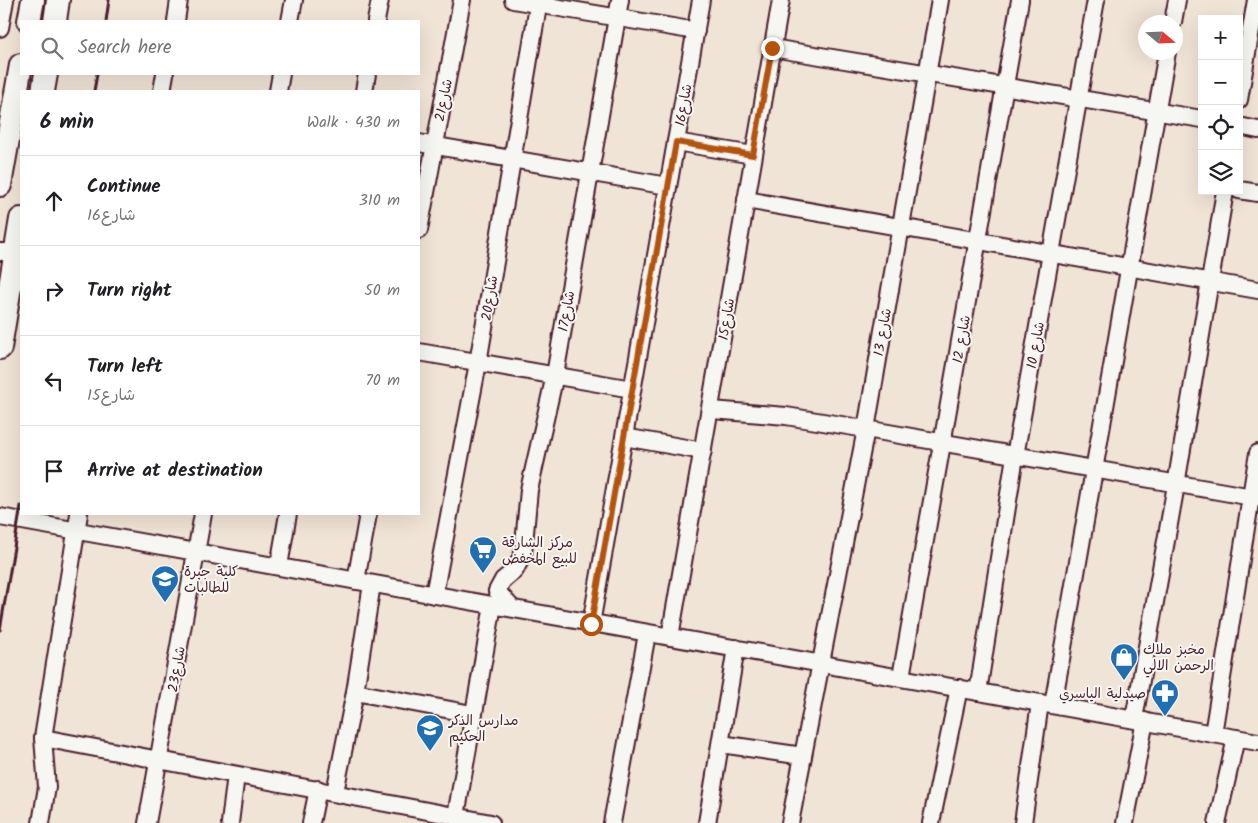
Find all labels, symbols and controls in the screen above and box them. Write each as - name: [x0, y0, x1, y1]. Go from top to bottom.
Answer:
- north arrow: [1138, 15, 1183, 60]
- map controls: [1198, 15, 1243, 195]
- button: +: [1198, 15, 1243, 60]
- search box: [20, 20, 420, 75]
- text: Search here: [78, 33, 172, 63]
- icon: search: [38, 34, 66, 62]
- route end: [761, 37, 784, 60]
- button: −: [1198, 60, 1243, 105]
- street label: شارع21: [429, 77, 459, 123]
- street label: شارع16: [669, 82, 699, 128]
- button: locate: [1198, 105, 1243, 150]
- text: 6 min: [40, 106, 94, 139]
- text: Walk · 430 m: [307, 110, 400, 135]
- button: layers: [1198, 150, 1243, 195]
- text: Continue: [87, 172, 160, 202]
- icon: ahead: [40, 187, 68, 215]
- text: 310 m: [359, 188, 400, 213]
- text: شارع16: [87, 203, 136, 228]
- street label: شارع20: [476, 274, 504, 322]
- text: Turn right: [87, 276, 172, 306]
- icon: right: [40, 277, 68, 305]
- text: 50 m: [364, 278, 400, 303]
- street label: شارع17: [553, 289, 581, 333]
- street label: شارع15: [713, 297, 741, 342]
- street label: شارع 13: [868, 306, 898, 358]
- street label: شارع 12: [947, 313, 977, 365]
- street label: شارع 10: [1021, 320, 1051, 370]
- text: Turn left: [87, 352, 162, 382]
- icon: left: [40, 367, 68, 395]
- text: 70 m: [365, 368, 400, 393]
- text: شارع15: [87, 383, 135, 408]
- text: Arrive at destination: [87, 456, 263, 486]
- icon: arrive: [40, 457, 68, 485]
- place label: مركز الشارقة للبيع المخفض: [502, 532, 577, 570]
- supermarket icon: مركز الشارقة للبيع المخفض: [468, 535, 498, 574]
- place label: كلية جبرة للطالبات: [184, 561, 238, 599]
- school or university icon: كلية جبرة للطالبات: [150, 564, 180, 603]
- route start: [580, 613, 603, 636]
- place label: مخبز ملاك الرحمن الالي: [1143, 639, 1214, 678]
- shop icon: مخبز ملاك الرحمن الالي: [1109, 642, 1139, 681]
- street label: شارع23: [162, 644, 192, 694]
- pharmacy icon: صيدلية الياسري: [1150, 678, 1180, 717]
- place label: صيدلية الياسري: [1059, 683, 1146, 705]
- place label: مدارس الذكر الحكيم: [448, 710, 519, 748]
- school or university icon: مدارس الذكر الحكيم: [415, 713, 445, 752]

